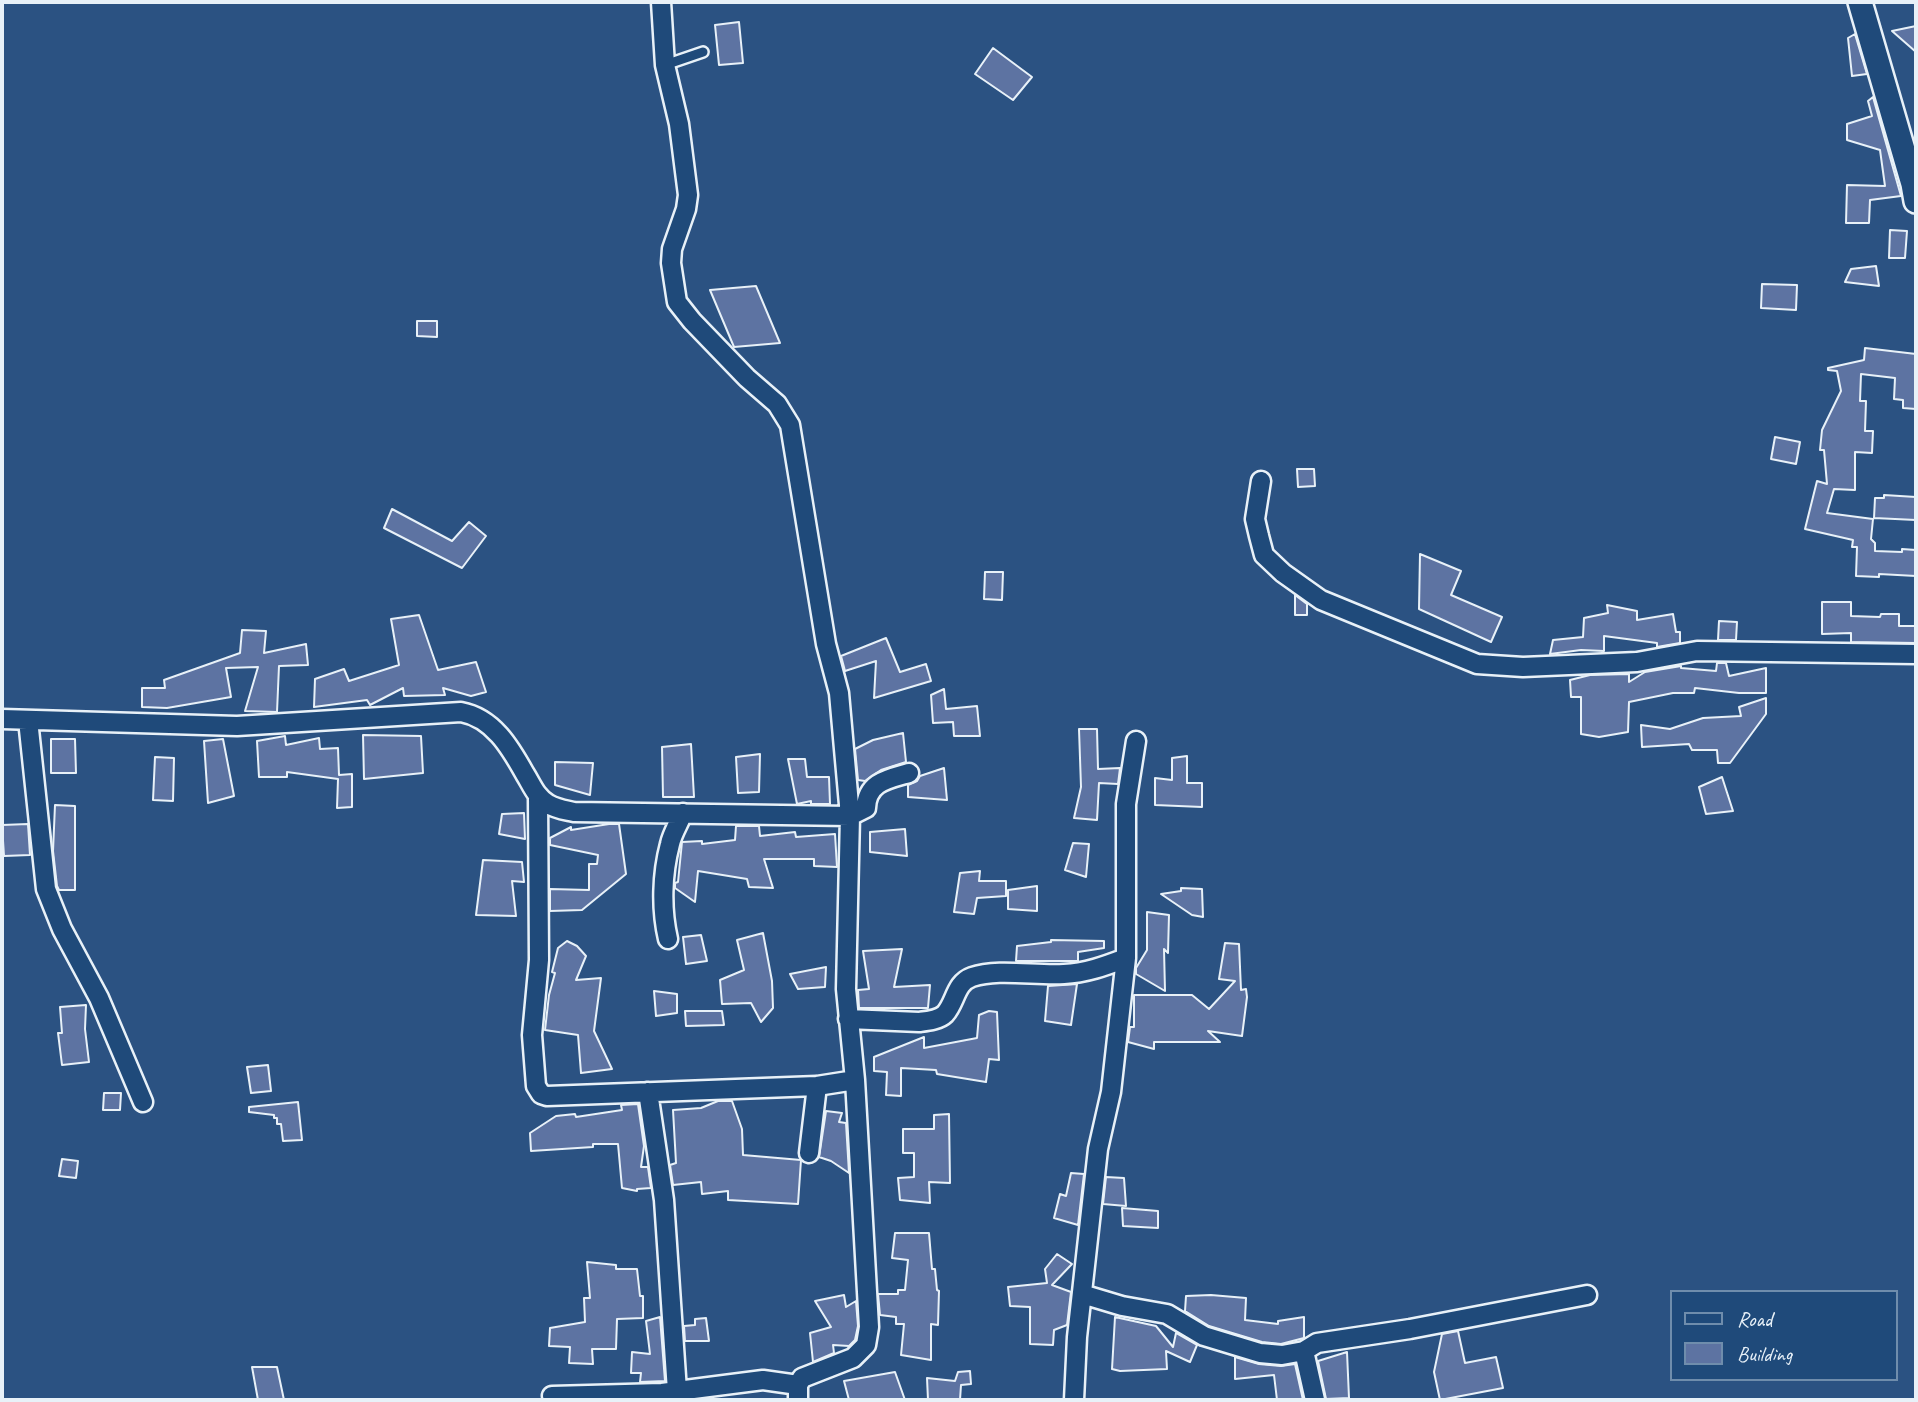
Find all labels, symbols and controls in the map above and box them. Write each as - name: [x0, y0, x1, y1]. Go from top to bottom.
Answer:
- legend: [1670, 1290, 1897, 1381]
- text: Road: [1737, 1306, 1772, 1332]
- text: Building: [1737, 1341, 1792, 1367]

